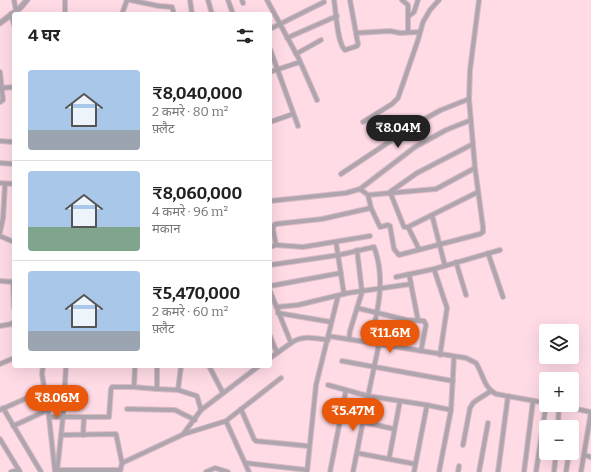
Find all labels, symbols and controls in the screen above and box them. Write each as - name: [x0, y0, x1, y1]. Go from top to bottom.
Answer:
- text: 4 घर: [28, 25, 60, 46]
- icon: filters: [234, 25, 256, 47]
- text: ₹8,040,000: [152, 83, 243, 104]
- icon: home: [60, 86, 108, 134]
- text: 2 कमरे · 80 m²: [152, 104, 228, 119]
- pin: ₹8.04M: [365, 115, 431, 149]
- text: ₹8.04M: [375, 120, 421, 135]
- text: फ़्लैट: [152, 121, 175, 136]
- text: ₹8,060,000: [152, 183, 242, 204]
- icon: home: [60, 187, 108, 235]
- text: 4 कमरे · 96 m²: [152, 204, 228, 219]
- text: मकान: [152, 221, 180, 236]
- text: ₹5,470,000: [152, 283, 240, 304]
- icon: home: [60, 287, 108, 335]
- text: 2 कमरे · 60 m²: [152, 304, 228, 319]
- pin: ₹11.6M: [357, 320, 423, 354]
- text: फ़्लैट: [152, 321, 175, 336]
- map controls: [539, 324, 579, 460]
- button: layers: [539, 324, 579, 364]
- text: ₹11.6M: [369, 325, 411, 340]
- button: +: [539, 372, 579, 412]
- pin: ₹8.06M: [24, 385, 90, 419]
- text: ₹8.06M: [34, 390, 80, 405]
- pin: ₹5.47M: [320, 398, 386, 432]
- text: ₹5.47M: [331, 403, 375, 418]
- button: −: [539, 420, 579, 460]

